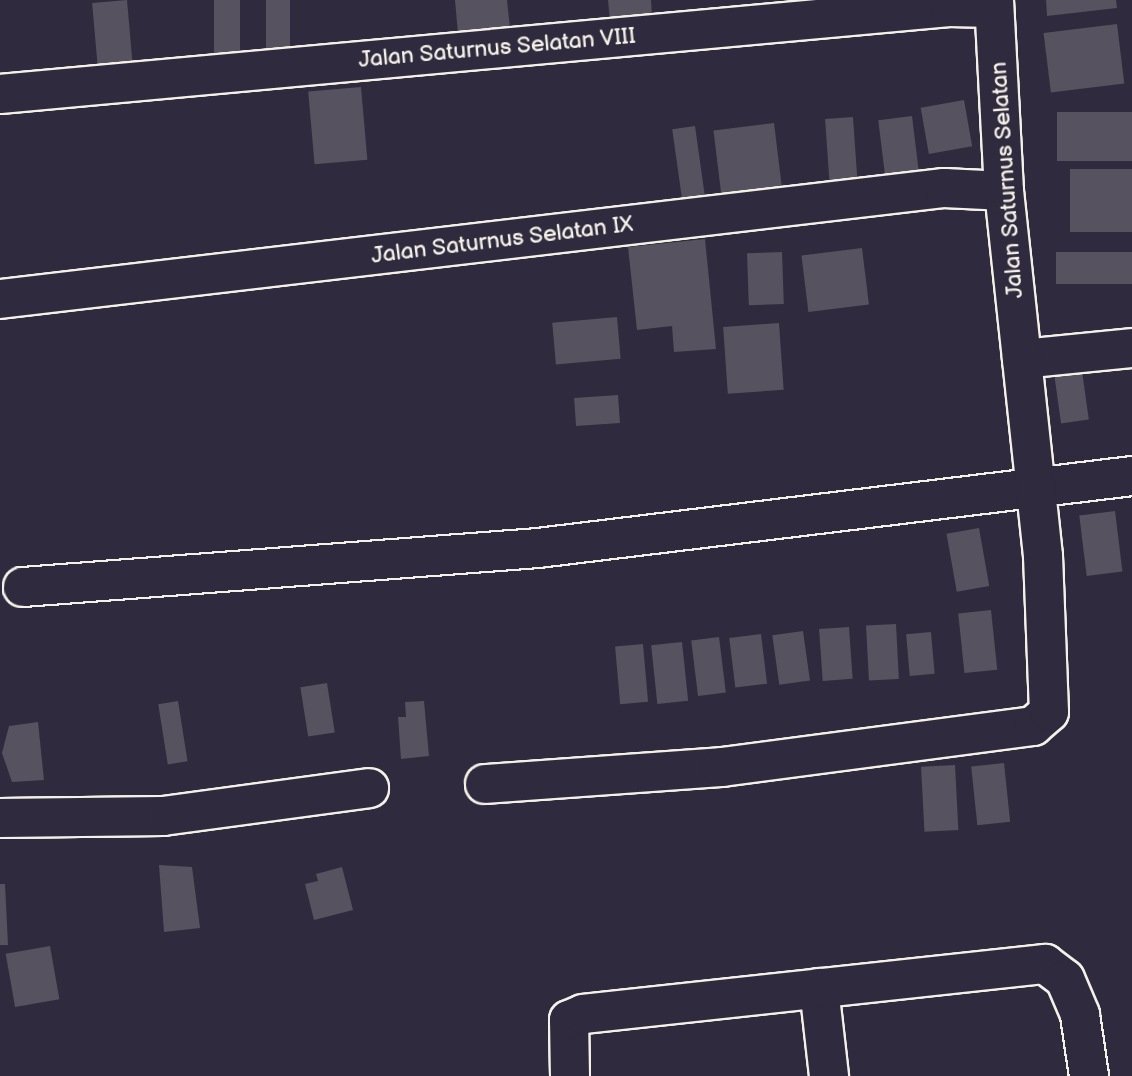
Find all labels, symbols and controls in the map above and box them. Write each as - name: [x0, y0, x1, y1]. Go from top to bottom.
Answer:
- street label: Jalan Saturnus Selatan VIII: [356, 22, 638, 74]
- street label: Jalan Saturnus Selatan: [985, 60, 1029, 300]
- street label: Jalan Saturnus Selatan IX: [369, 210, 635, 270]

